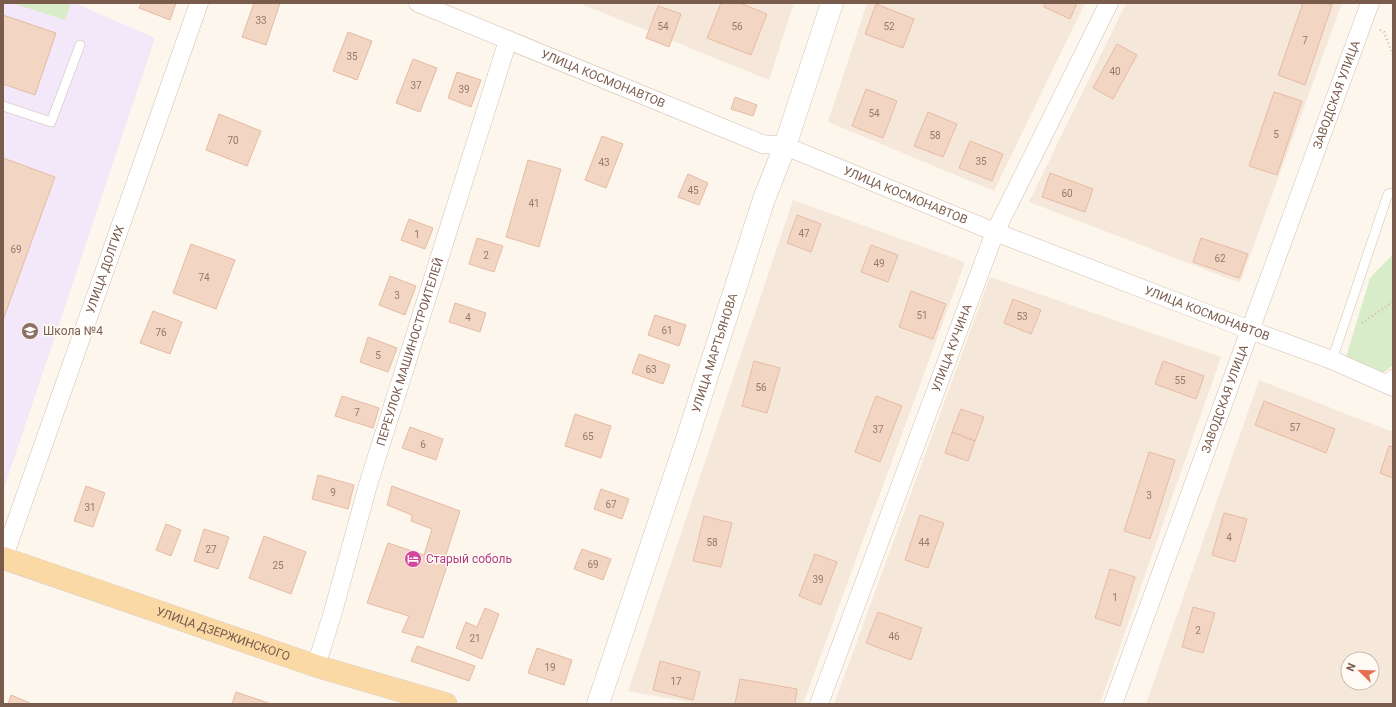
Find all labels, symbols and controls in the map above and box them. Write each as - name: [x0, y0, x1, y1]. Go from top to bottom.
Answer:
- house number: 33: [255, 15, 267, 26]
- house number: 54: [657, 21, 669, 32]
- house number: 56: [731, 21, 743, 32]
- house number: 52: [883, 21, 895, 32]
- house number: 7: [1302, 35, 1308, 46]
- street label: ЗАВОДСКАЯ УЛИЦА: [1310, 38, 1363, 151]
- street label: УЛИЦА КОСМОНАВТОВ: [539, 47, 667, 111]
- house number: 35: [346, 51, 358, 62]
- house number: 40: [1109, 66, 1121, 77]
- house number: 37: [410, 80, 422, 91]
- house number: 39: [458, 84, 470, 95]
- house number: 54: [868, 108, 880, 119]
- house number: 5: [1273, 129, 1279, 140]
- house number: 58: [929, 130, 941, 141]
- house number: 70: [227, 135, 239, 146]
- house number: 35: [975, 156, 987, 167]
- house number: 43: [598, 157, 610, 168]
- street label: УЛИЦА КОСМОНАВТОВ: [841, 164, 970, 227]
- house number: 45: [687, 185, 699, 196]
- house number: 60: [1061, 188, 1073, 199]
- house number: 41: [528, 198, 540, 209]
- street label: УЛИЦА ДОЛГИХ: [83, 223, 127, 315]
- house number: 47: [798, 228, 810, 239]
- house number: 1: [414, 229, 420, 240]
- house number: 69: [10, 244, 22, 255]
- house number: 2: [483, 250, 489, 261]
- house number: 62: [1214, 253, 1226, 264]
- street label: ПЕРЕУЛОК МАШИНОСТРОИТЕЛЕЙ: [374, 256, 446, 448]
- house number: 49: [873, 258, 885, 269]
- house number: 74: [198, 272, 210, 283]
- street label: УЛИЦА КОСМОНАВТОВ: [1143, 283, 1272, 344]
- house number: 3: [394, 290, 400, 301]
- street label: УЛИЦА МАРТЬЯНОВА: [689, 291, 740, 414]
- street label: УЛИЦА КУЧИНА: [929, 302, 975, 394]
- house number: 51: [916, 310, 928, 321]
- house number: 53: [1016, 311, 1028, 322]
- house number: 4: [465, 312, 471, 323]
- school or university icon: Школа №4: [20, 321, 40, 341]
- place label: Школа №4: [43, 324, 103, 338]
- house number: 61: [661, 325, 673, 336]
- house number: 76: [155, 327, 167, 338]
- street label: ЗАВОДСКАЯ УЛИЦА: [1199, 343, 1251, 455]
- house number: 5: [375, 350, 381, 361]
- house number: 63: [645, 364, 657, 375]
- house number: 55: [1174, 375, 1186, 386]
- house number: 56: [755, 382, 767, 393]
- house number: 7: [354, 407, 360, 418]
- house number: 57: [1289, 422, 1301, 433]
- house number: 37: [872, 424, 884, 435]
- house number: 65: [582, 431, 594, 442]
- house number: 6: [420, 439, 426, 450]
- house number: 9: [330, 487, 336, 498]
- house number: 3: [1146, 490, 1152, 501]
- house number: 67: [605, 499, 617, 510]
- house number: 31: [84, 502, 96, 513]
- house number: 4: [1226, 532, 1232, 543]
- house number: 58: [706, 537, 718, 548]
- house number: 44: [918, 537, 930, 548]
- house number: 27: [205, 544, 217, 555]
- hotel icon: Старый соболь: [403, 549, 423, 569]
- place label: Старый соболь: [426, 552, 512, 566]
- house number: 69: [587, 559, 599, 570]
- house number: 25: [272, 560, 284, 571]
- house number: 39: [812, 574, 824, 585]
- house number: 1: [1112, 592, 1118, 603]
- street label: УЛИЦА ДЗЕРЖИНСКОГО: [155, 604, 292, 664]
- house number: 2: [1195, 625, 1201, 636]
- house number: 46: [888, 631, 900, 642]
- house number: 21: [469, 633, 481, 644]
- north arrow: [1340, 651, 1380, 691]
- text: N: [1344, 661, 1359, 673]
- house number: 19: [544, 662, 556, 673]
- house number: 17: [670, 676, 682, 687]

